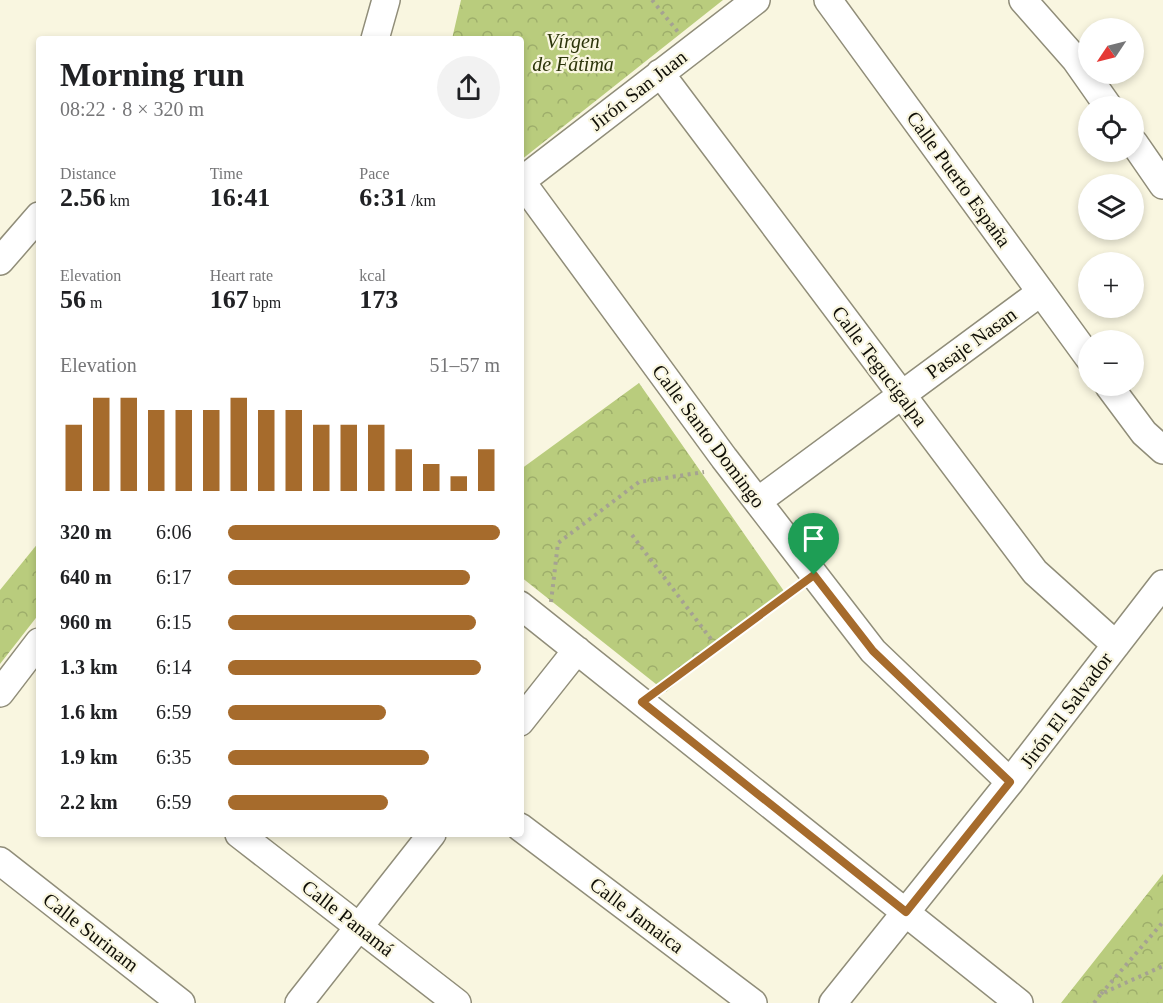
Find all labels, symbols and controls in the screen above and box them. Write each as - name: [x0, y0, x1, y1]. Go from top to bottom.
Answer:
- north arrow: [1078, 18, 1144, 84]
- map controls: [1078, 18, 1144, 396]
- park label: Vírgen de Fátima: [532, 30, 614, 75]
- street label: Jirón San Juan: [585, 45, 691, 135]
- button: share: [437, 56, 500, 119]
- text: Morning run: [60, 57, 244, 93]
- button: locate: [1078, 96, 1144, 162]
- text: 08:22 · 8 × 320 m: [60, 98, 204, 120]
- street label: Calle Puerto España: [902, 107, 1016, 252]
- text: Distance: [60, 165, 116, 182]
- text: Time: [210, 165, 243, 182]
- text: Pace: [359, 165, 390, 182]
- button: layers: [1078, 174, 1144, 240]
- text: 2.56: [60, 183, 106, 212]
- text: 16:41: [210, 183, 270, 212]
- text: 6:31: [359, 183, 407, 212]
- text: km: [106, 192, 130, 209]
- text: /km: [407, 192, 436, 209]
- button: +: [1078, 252, 1144, 318]
- text: Elevation: [60, 267, 121, 284]
- text: Heart rate: [210, 267, 273, 284]
- text: kcal: [359, 267, 386, 284]
- text: 56: [60, 285, 86, 314]
- text: 167: [210, 285, 249, 314]
- text: 173: [359, 285, 398, 314]
- text: m: [86, 294, 102, 311]
- text: bpm: [249, 294, 281, 311]
- street label: Calle Tegucigalpa: [827, 302, 932, 431]
- street label: Pasaje Nasan: [922, 303, 1021, 384]
- button: −: [1078, 330, 1144, 396]
- text: Elevation: [60, 354, 137, 376]
- text: 51–57 m: [429, 354, 500, 376]
- street label: Calle Santo Domingo: [647, 360, 770, 512]
- pin: [788, 513, 839, 575]
- text: 320 m: [60, 521, 112, 543]
- text: 6:06: [156, 521, 192, 543]
- icon: arrive: [797, 522, 830, 555]
- text: 640 m: [60, 566, 112, 588]
- text: 6:17: [156, 566, 192, 588]
- text: 960 m: [60, 611, 112, 633]
- text: 6:15: [156, 611, 192, 633]
- street label: Jirón El Salvador: [1015, 648, 1117, 772]
- text: 1.3 km: [60, 656, 118, 678]
- text: 6:14: [156, 656, 192, 678]
- text: 1.6 km: [60, 701, 118, 723]
- text: 6:59: [156, 701, 192, 723]
- text: 1.9 km: [60, 746, 118, 768]
- text: 6:35: [156, 746, 192, 768]
- text: 2.2 km: [60, 791, 118, 813]
- text: 6:59: [156, 791, 192, 813]
- street label: Calle Jamaica: [586, 873, 688, 957]
- street label: Calle Panamá: [298, 875, 398, 961]
- street label: Calle Surinam: [39, 888, 143, 976]

